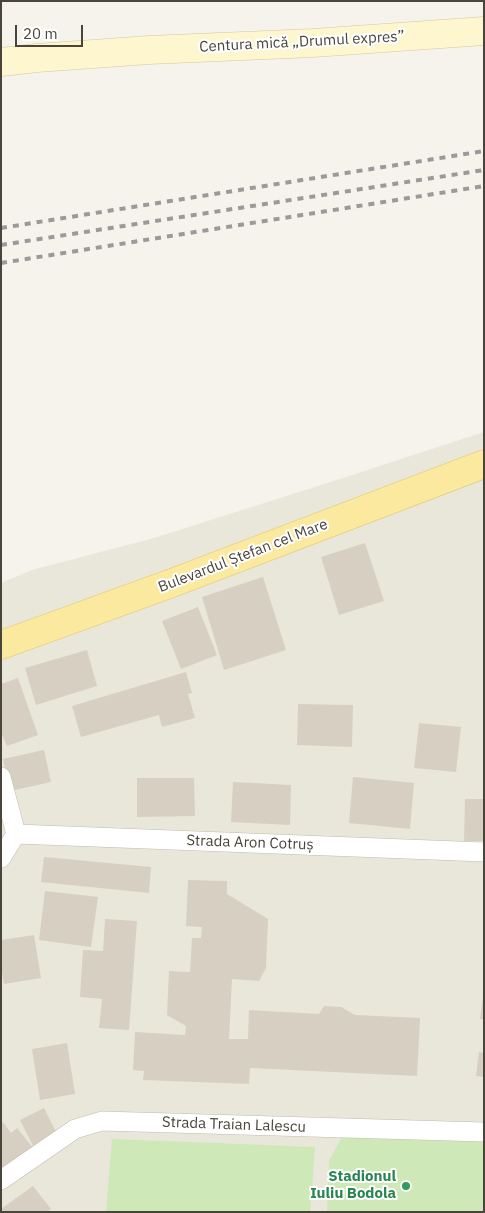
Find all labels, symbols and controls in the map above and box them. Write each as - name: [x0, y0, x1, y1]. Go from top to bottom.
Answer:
- scale bar: [18, 15, 85, 47]
- text: 20 m: [23, 24, 58, 43]
- street label: Centura mică „Drumul expres”: [199, 28, 405, 56]
- street label: Bulevardul Ștefan cel Mare: [156, 515, 330, 597]
- street label: Strada Aron Cotruș: [186, 832, 314, 854]
- street label: Strada Traian Lalescu: [162, 1113, 306, 1137]
- place label: Stadionul Iuliu Bodola: [310, 1168, 396, 1203]
- marker: Stadionul Iuliu Bodola: [400, 1180, 412, 1192]

